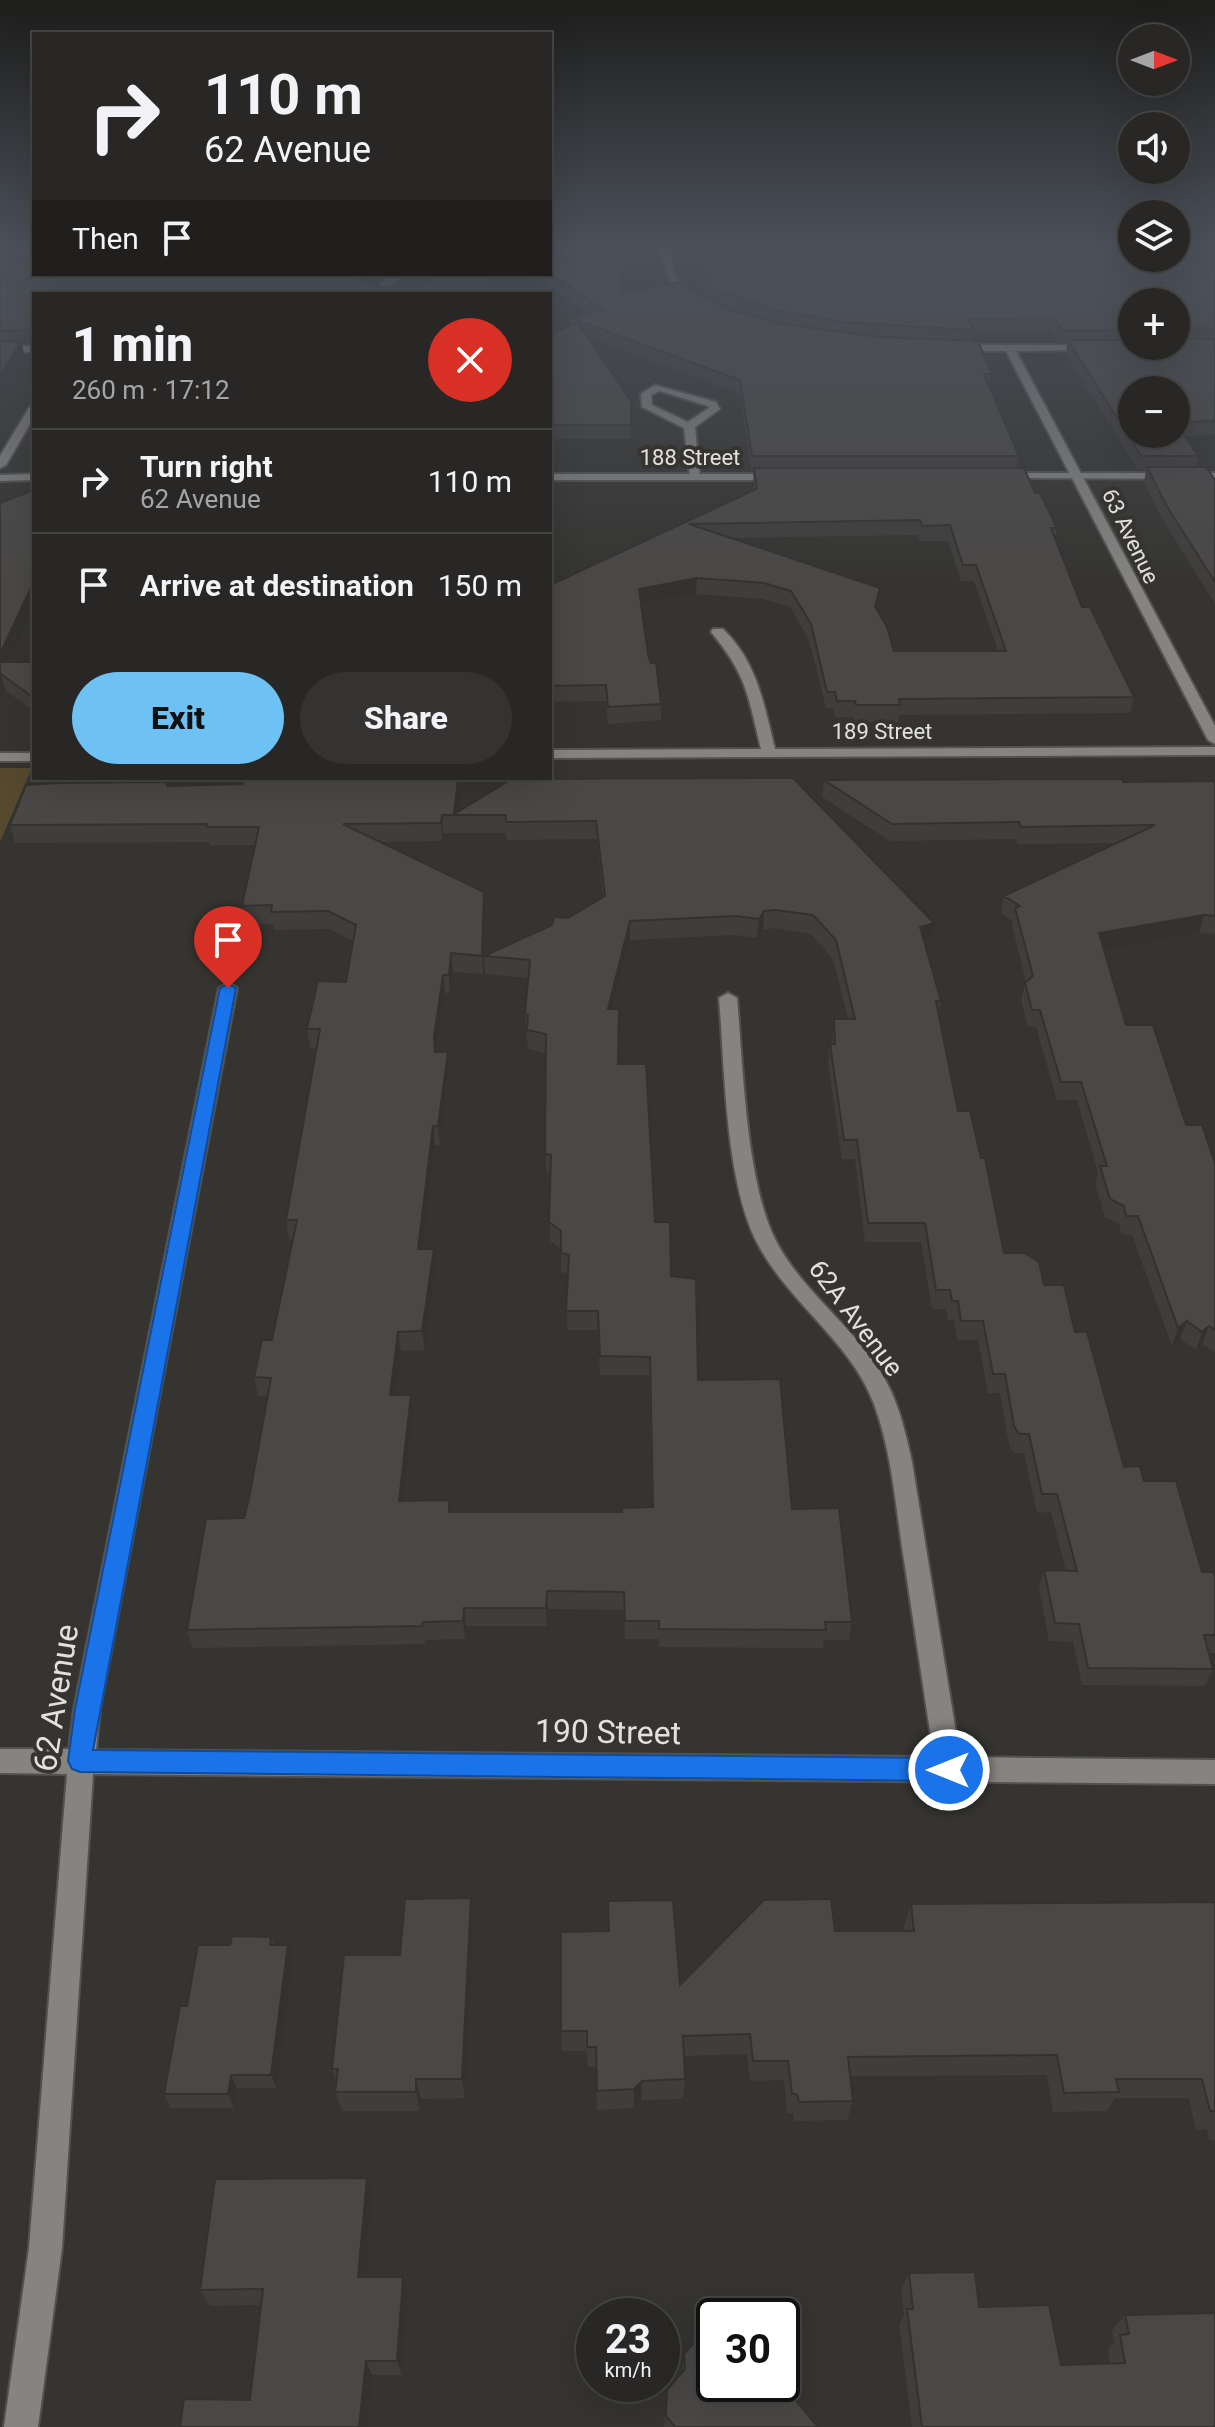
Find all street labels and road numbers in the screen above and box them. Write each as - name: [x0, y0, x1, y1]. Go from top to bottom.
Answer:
- street label: 188 Street: [640, 445, 740, 470]
- street label: 63 Avenue: [1097, 485, 1164, 588]
- street label: 189 Street: [832, 719, 932, 744]
- street label: 62A Avenue: [803, 1254, 909, 1382]
- street label: 62 Avenue: [26, 1622, 86, 1774]
- street label: 190 Street: [535, 1712, 681, 1752]

